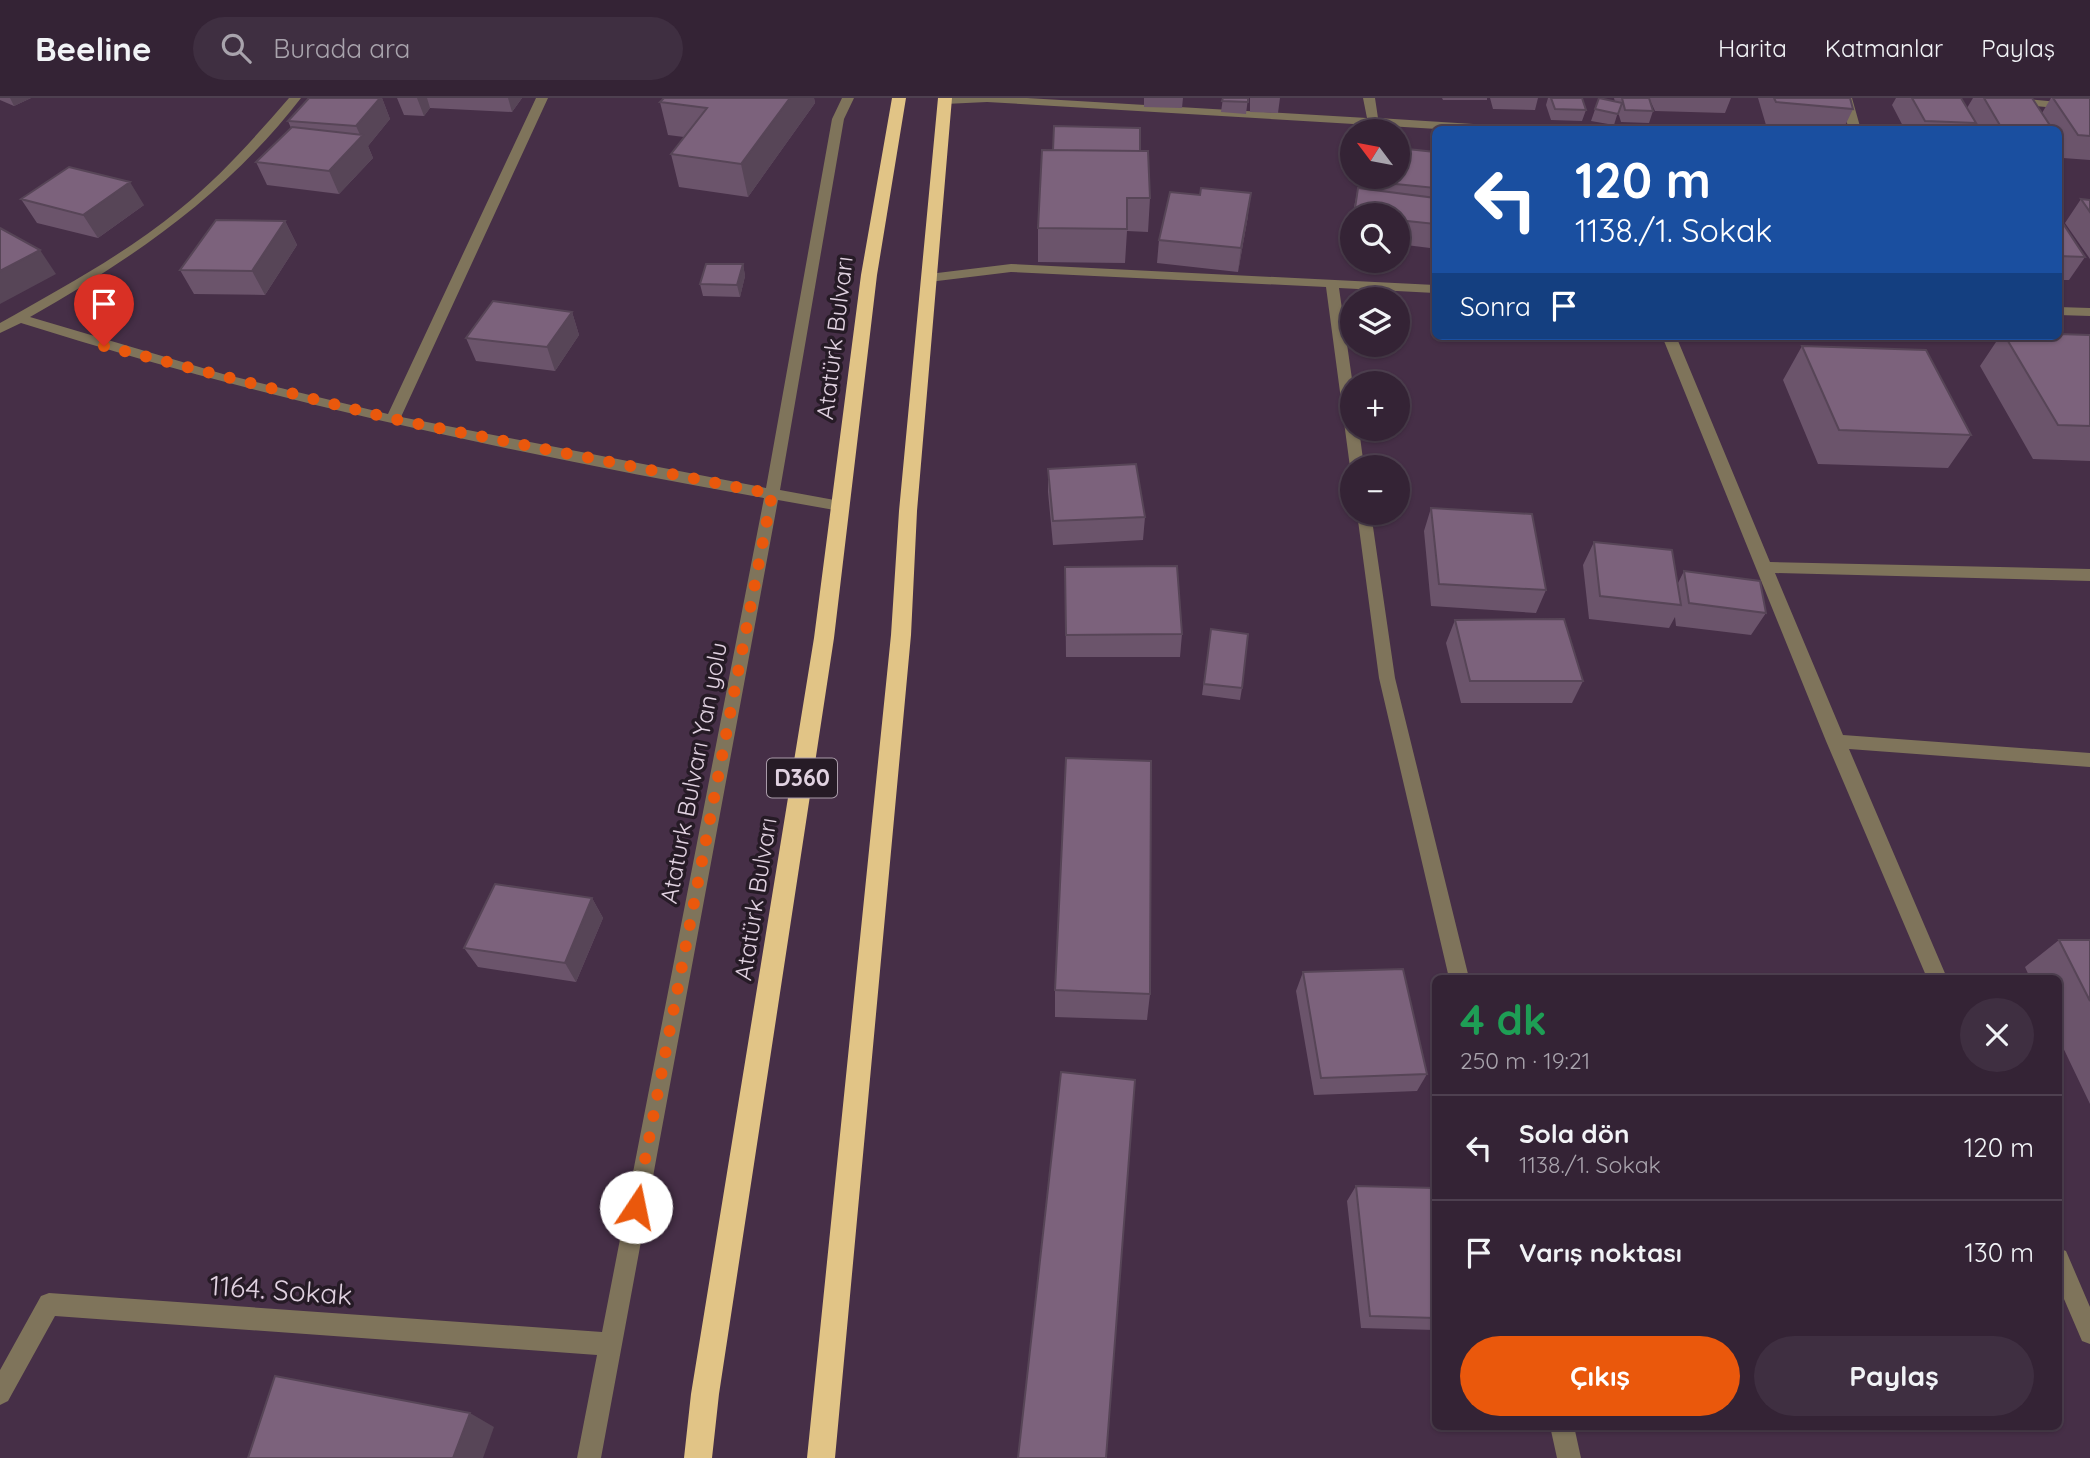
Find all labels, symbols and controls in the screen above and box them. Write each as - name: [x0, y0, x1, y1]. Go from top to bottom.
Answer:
- search box: [193, 17, 683, 80]
- text: Beeline: [35, 28, 151, 69]
- icon: search: [217, 29, 255, 67]
- text: Burada ara: [273, 32, 410, 65]
- text: Harita: [1718, 33, 1787, 63]
- text: Katmanlar: [1825, 33, 1943, 63]
- text: Paylaş: [1981, 33, 2055, 63]
- north arrow: [1340, 119, 1410, 189]
- map controls: [1340, 119, 1410, 525]
- text: 120 m: [1575, 149, 1711, 210]
- icon: left: [1460, 154, 1551, 245]
- button: search: [1340, 203, 1410, 273]
- text: 1138./1. Sokak: [1575, 210, 1772, 250]
- street label: Atatürk Bulvarı: [809, 255, 859, 421]
- pin: [74, 274, 134, 346]
- icon: arrive: [85, 285, 123, 323]
- button: layers: [1340, 287, 1410, 357]
- icon: arrive: [1545, 287, 1583, 325]
- text: Sonra: [1460, 290, 1531, 323]
- button: +: [1340, 371, 1410, 441]
- button: −: [1340, 455, 1410, 525]
- street label: Ataturk Bulvarı Yan yolu: [653, 640, 733, 906]
- road number: D360: [767, 758, 837, 798]
- street label: Atatürk Bulvarı: [727, 815, 783, 982]
- text: 4 dk: [1460, 993, 1547, 1046]
- button: close: [1960, 998, 2034, 1072]
- text: 250 m · 19:21: [1460, 1046, 1590, 1075]
- text: Sola dön: [1519, 1117, 1629, 1150]
- icon: left: [1460, 1129, 1498, 1167]
- text: 120 m: [1964, 1131, 2034, 1164]
- text: 1138./1. Sokak: [1519, 1150, 1661, 1179]
- position arrow: [599, 1170, 673, 1244]
- icon: arrive: [1460, 1234, 1498, 1272]
- text: Varış noktası: [1519, 1236, 1682, 1269]
- text: 130 m: [1964, 1236, 2034, 1269]
- street label: 1164. Sokak: [208, 1267, 354, 1312]
- button: Çıkış: [1460, 1336, 1740, 1416]
- button: Paylaş: [1754, 1336, 2034, 1416]

